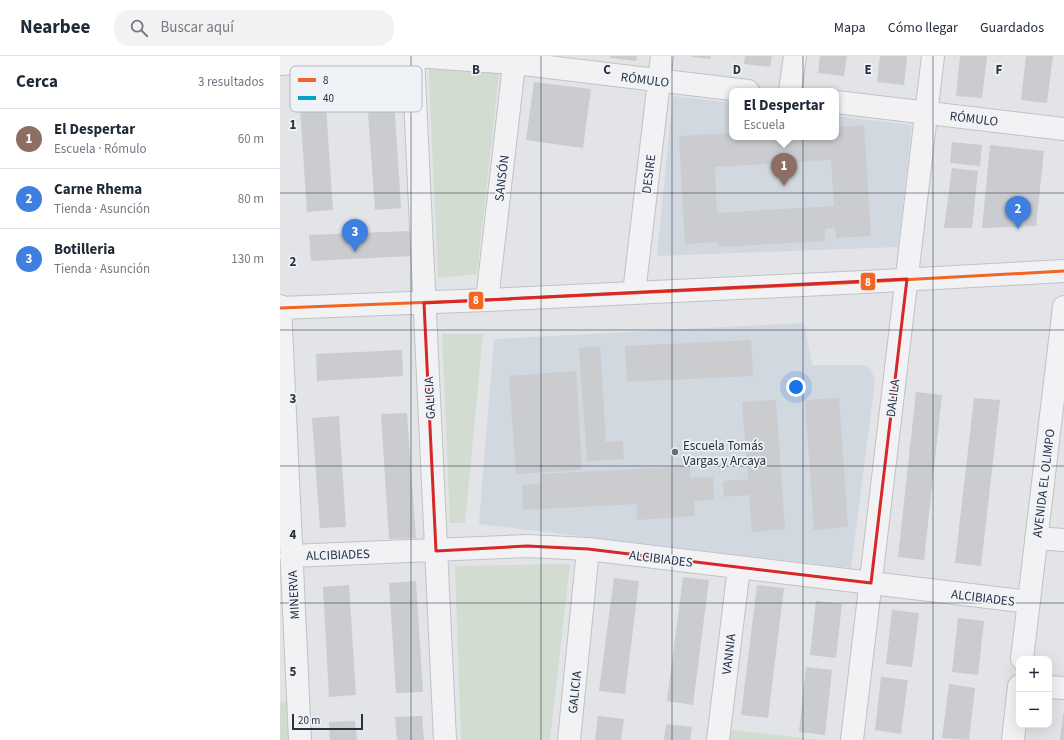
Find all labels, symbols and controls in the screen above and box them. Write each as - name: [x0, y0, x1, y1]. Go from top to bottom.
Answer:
- search box: [114, 10, 394, 46]
- text: Nearbee: [20, 14, 90, 41]
- icon: search: [128, 17, 150, 39]
- text: Buscar aquí: [160, 17, 234, 38]
- text: Mapa: [834, 18, 866, 38]
- text: Cómo llegar: [888, 18, 958, 38]
- text: Guardados: [980, 18, 1044, 38]
- text: B: [472, 61, 480, 79]
- text: C: [603, 61, 611, 79]
- text: D: [733, 61, 741, 79]
- text: E: [864, 61, 872, 79]
- text: F: [996, 61, 1003, 79]
- legend: [290, 66, 422, 112]
- street label: RÓMULO: [620, 68, 670, 92]
- text: Cerca: [16, 70, 58, 94]
- text: 3 resultados: [198, 73, 264, 91]
- text: 8: [323, 73, 329, 88]
- popup: [729, 88, 839, 140]
- text: 40: [323, 91, 334, 106]
- text: El Despertar: [743, 95, 825, 116]
- street label: RÓMULO: [949, 107, 999, 131]
- text: 1: [290, 116, 297, 134]
- text: Escuela: [743, 116, 785, 134]
- text: El Despertar: [54, 119, 135, 140]
- text: 1: [26, 130, 32, 148]
- text: 60 m: [238, 130, 264, 148]
- text: Escuela · Rómulo: [54, 140, 147, 158]
- street label: DESIRE: [638, 153, 660, 195]
- pin: 1: [771, 153, 797, 186]
- street label: SANSÓN: [490, 154, 514, 202]
- text: Carne Rhema: [54, 179, 142, 200]
- text: 2: [26, 190, 32, 208]
- text: 80 m: [238, 190, 264, 208]
- pin: 2: [1005, 196, 1031, 229]
- text: Tienda · Asunción: [54, 200, 150, 218]
- pin: 3: [342, 219, 368, 252]
- text: Botilleria: [54, 239, 115, 260]
- text: 3: [26, 250, 32, 268]
- text: 130 m: [231, 250, 264, 268]
- text: 2: [290, 253, 297, 271]
- text: Tienda · Asunción: [54, 260, 150, 278]
- line badge: 8: [860, 272, 876, 291]
- text: 8: [865, 275, 871, 290]
- line badge: 8: [468, 291, 484, 310]
- text: 8: [473, 293, 479, 308]
- street label: GALICIA: [420, 375, 440, 420]
- your location: [786, 377, 806, 397]
- street label: DALILA: [882, 377, 904, 418]
- text: 3: [290, 390, 297, 408]
- street label: AVENIDA EL OLIMPO: [1028, 428, 1060, 538]
- place label: Escuela Tomás Vargas y Arcaya: [683, 437, 766, 470]
- marker: Escuela Tomás Vargas y Arcaya: [670, 447, 680, 457]
- text: 4: [290, 526, 297, 544]
- street label: ALCIBIADES: [306, 545, 370, 565]
- street label: ALCIBIADES: [628, 546, 694, 572]
- street label: MINERVA: [284, 569, 304, 620]
- street label: ALCIBIADES: [950, 585, 1016, 611]
- street label: VANNIA: [718, 632, 741, 676]
- map controls: [1016, 656, 1052, 728]
- button: +: [1016, 656, 1052, 692]
- text: 5: [290, 663, 297, 681]
- street label: GALICIA: [564, 669, 586, 714]
- button: −: [1016, 692, 1052, 728]
- scale bar: [292, 712, 363, 731]
- text: 20 m: [298, 713, 320, 728]

